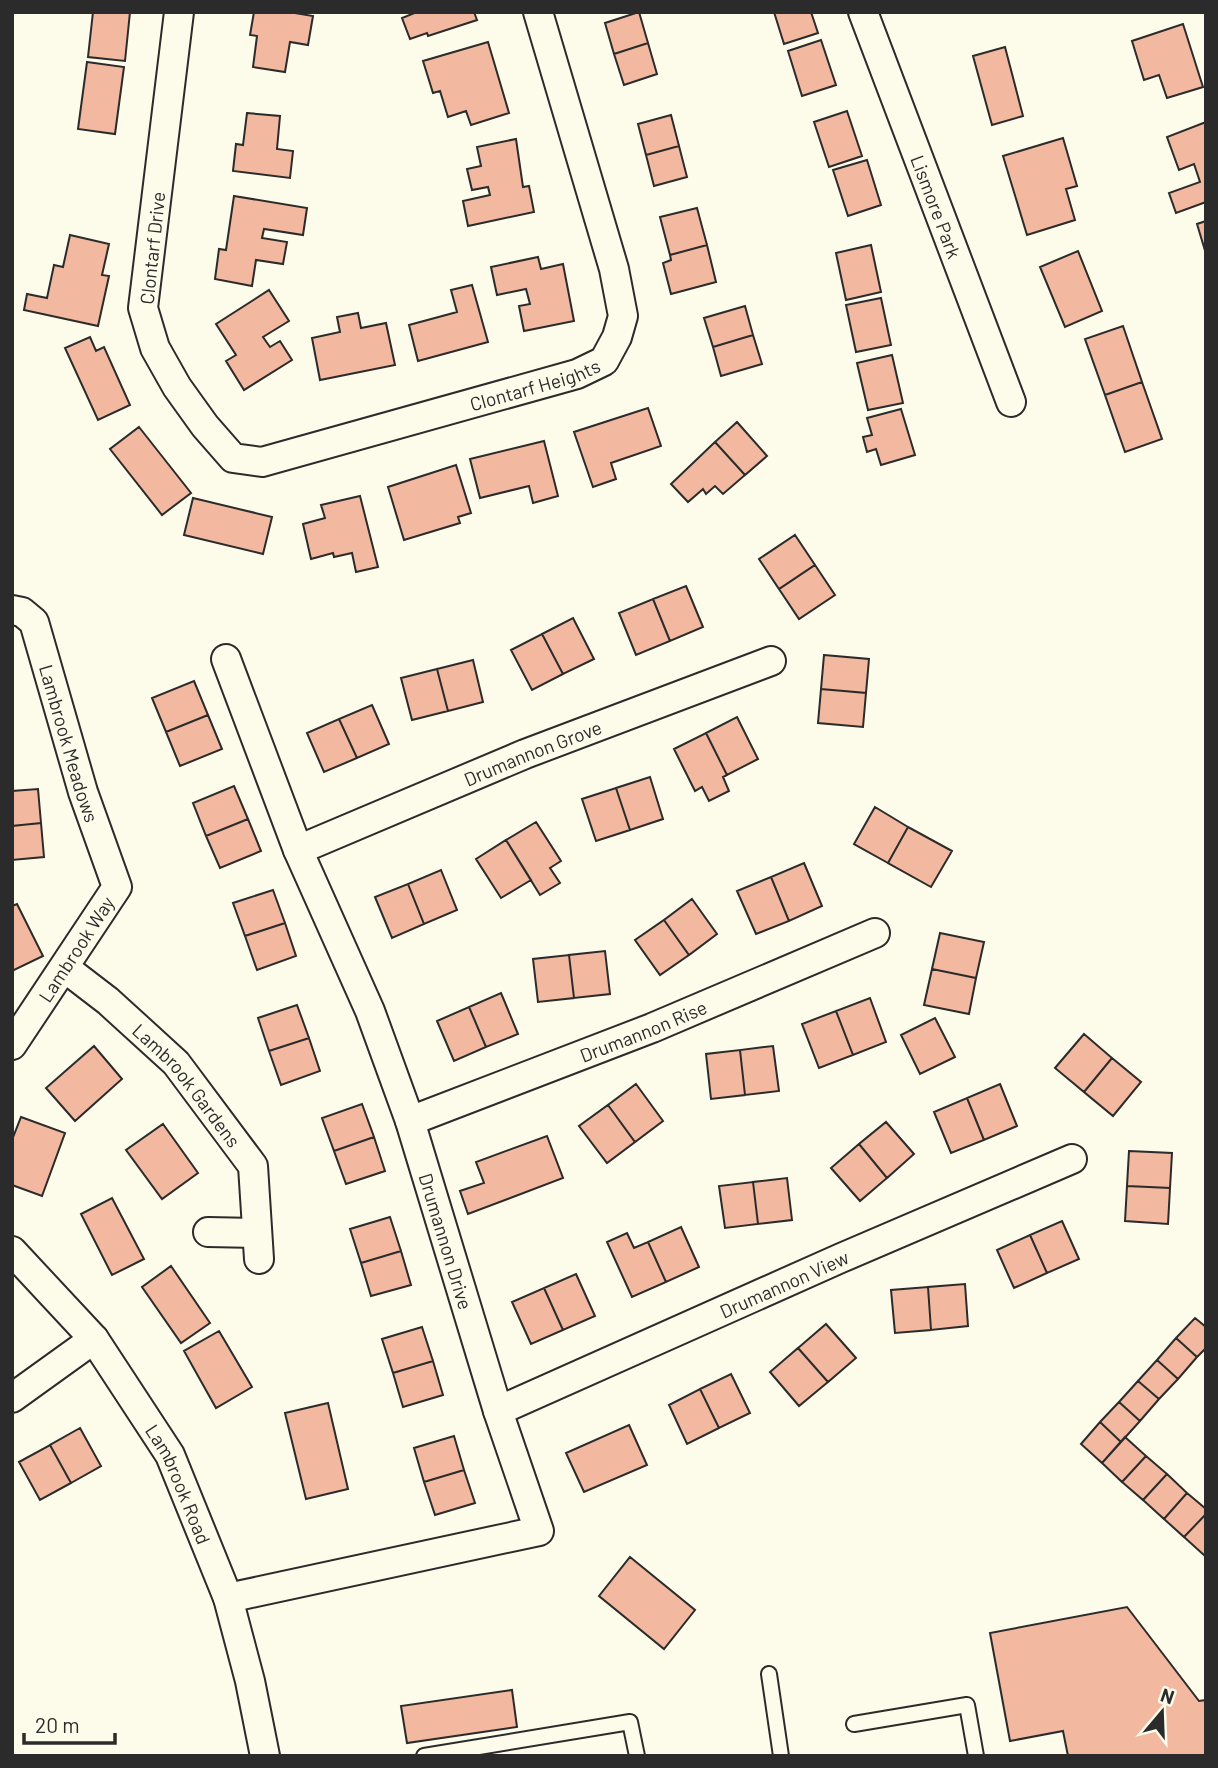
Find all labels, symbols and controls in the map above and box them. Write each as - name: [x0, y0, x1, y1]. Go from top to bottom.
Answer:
- street label: Lismore Park: [907, 151, 967, 261]
- street label: Clontarf Drive: [135, 191, 169, 305]
- street label: Clontarf Heights: [467, 353, 603, 415]
- street label: Lambrook Meadows: [35, 662, 104, 825]
- street label: Drumannon Grove: [460, 715, 605, 790]
- street label: Lambrook Way: [33, 892, 119, 1006]
- street label: Drumannon Rise: [576, 995, 710, 1066]
- street label: Lambrook Gardens: [128, 1018, 246, 1151]
- street label: Drumannon Drive: [415, 1170, 478, 1312]
- street label: Drumannon View: [716, 1245, 852, 1322]
- street label: Lambrook Road: [141, 1420, 216, 1547]
- north arrow: [1127, 1677, 1197, 1747]
- text: N: [1158, 1683, 1177, 1708]
- scale bar: [24, 1702, 116, 1746]
- text: 20 m: [35, 1712, 80, 1737]

